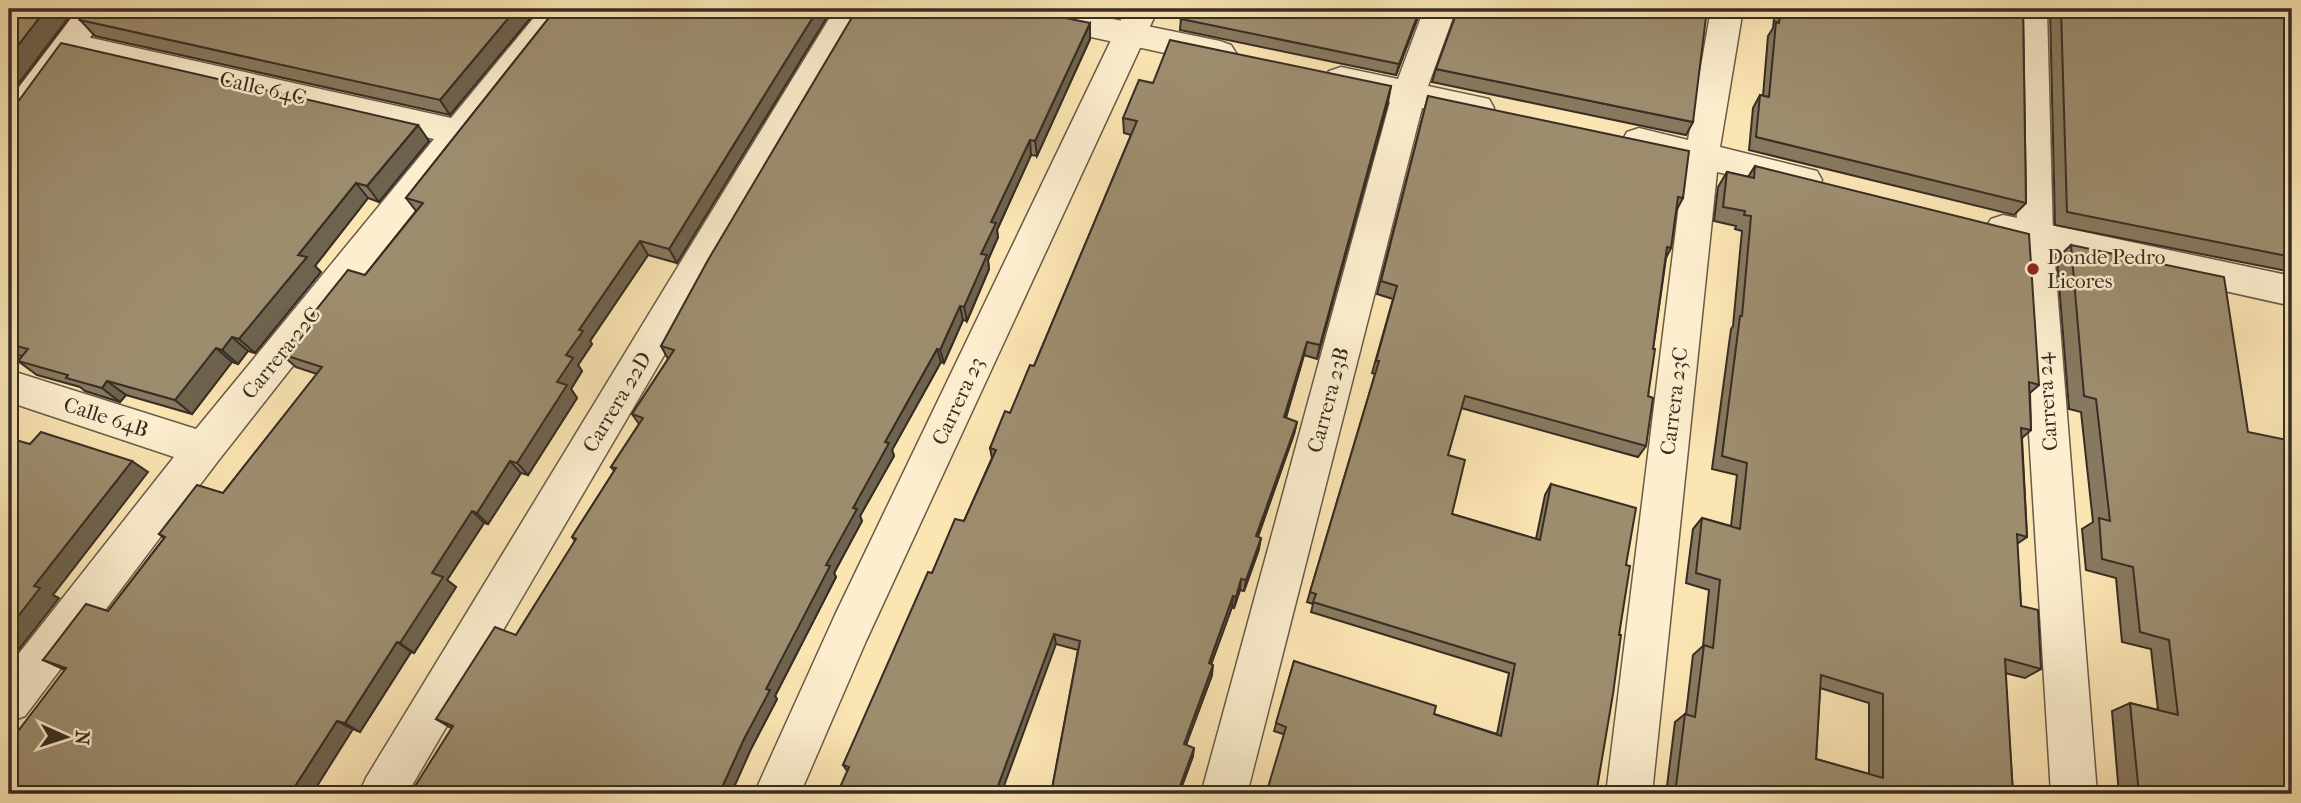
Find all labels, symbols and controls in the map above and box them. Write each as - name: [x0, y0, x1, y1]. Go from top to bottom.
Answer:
- street label: Calle 64C: [217, 66, 309, 110]
- place label: Donde Pedro Licores: [2047, 245, 2165, 293]
- marker: Donde Pedro Licores: [2025, 261, 2041, 277]
- street label: Carrera 22C: [237, 302, 325, 404]
- street label: Carrera 23B: [1302, 345, 1354, 455]
- street label: Carrera 23C: [1655, 346, 1693, 456]
- street label: Carrera 22D: [578, 347, 656, 457]
- street label: Carrera 24: [2032, 352, 2062, 452]
- street label: Carrera 23: [927, 353, 989, 449]
- street label: Calle 64B: [61, 392, 151, 442]
- north arrow: [32, 702, 102, 772]
- text: N: [71, 730, 93, 746]

